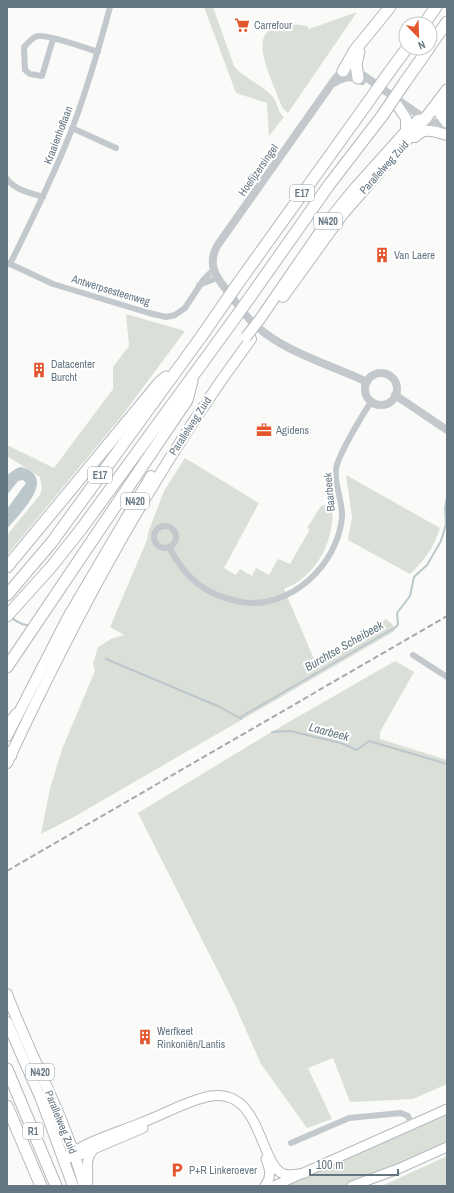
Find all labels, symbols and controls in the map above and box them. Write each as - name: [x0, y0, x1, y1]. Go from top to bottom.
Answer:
- supermarket icon: Carrefour: [233, 16, 251, 34]
- north arrow: [398, 16, 438, 56]
- place label: Carrefour: [254, 18, 292, 32]
- text: N: [416, 37, 428, 53]
- street label: Kraaienhoflaan: [41, 104, 75, 166]
- street label: Parallelweg Zuid: [356, 137, 412, 197]
- street label: Hoefijzersingel: [235, 141, 281, 199]
- road number: E17: [290, 185, 314, 201]
- road number: N420: [314, 213, 342, 229]
- building icon: Van Laere: [373, 246, 391, 264]
- place label: Van Laere: [394, 248, 435, 262]
- street label: Antwerpsesteenweg: [69, 271, 152, 309]
- place label: Datacenter Burcht: [51, 357, 95, 384]
- building icon: Datacenter Burcht: [30, 361, 48, 379]
- street label: Parallelweg Zuid: [166, 394, 214, 458]
- office icon: Agidens: [255, 421, 273, 439]
- place label: Agidens: [275, 423, 310, 437]
- road number: E17: [88, 467, 112, 483]
- street label: Baarbeek: [320, 472, 338, 512]
- road number: N420: [121, 493, 149, 509]
- water label: Burchtse Scheibeek: [302, 617, 387, 675]
- water label: Laarbeek: [307, 719, 352, 745]
- place label: Werfkeet Rinkoniên/Lantis: [157, 1024, 226, 1051]
- building icon: Werfkeet Rinkoniên/Lantis: [136, 1028, 154, 1046]
- road number: N420: [26, 1064, 54, 1080]
- street label: Parallelweg Zuid: [42, 1088, 80, 1156]
- road number: R1: [23, 1123, 43, 1139]
- scale bar: [310, 1151, 398, 1177]
- text: 100 m: [316, 1157, 343, 1173]
- parking icon: P+R Linkeroever: [168, 1161, 186, 1179]
- place label: P+R Linkeroever: [189, 1163, 257, 1177]

